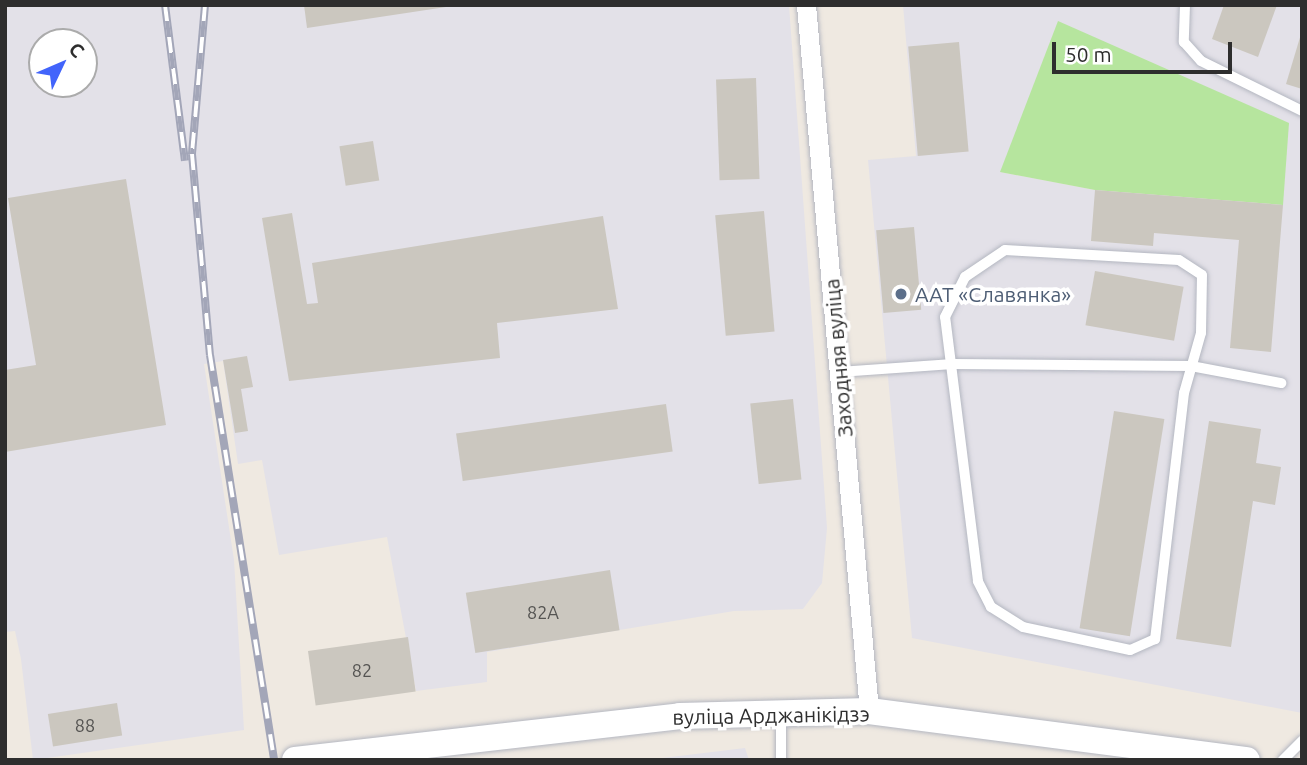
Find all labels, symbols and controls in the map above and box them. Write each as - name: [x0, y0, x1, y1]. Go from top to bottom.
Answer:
- north arrow: [28, 28, 98, 98]
- scale bar: [1055, 28, 1235, 72]
- text: С: [65, 38, 89, 62]
- text: 50 m: [1065, 42, 1112, 66]
- street label: Заходняя вуліца: [819, 278, 857, 438]
- place label: ААТ «Славянка»: [915, 281, 1071, 307]
- marker: ААТ «Славянка»: [893, 286, 909, 302]
- house number: 82А: [527, 601, 559, 623]
- house number: 82: [352, 659, 372, 681]
- street label: вуліца Арджанікідзэ: [672, 701, 870, 729]
- house number: 88: [75, 714, 95, 736]

